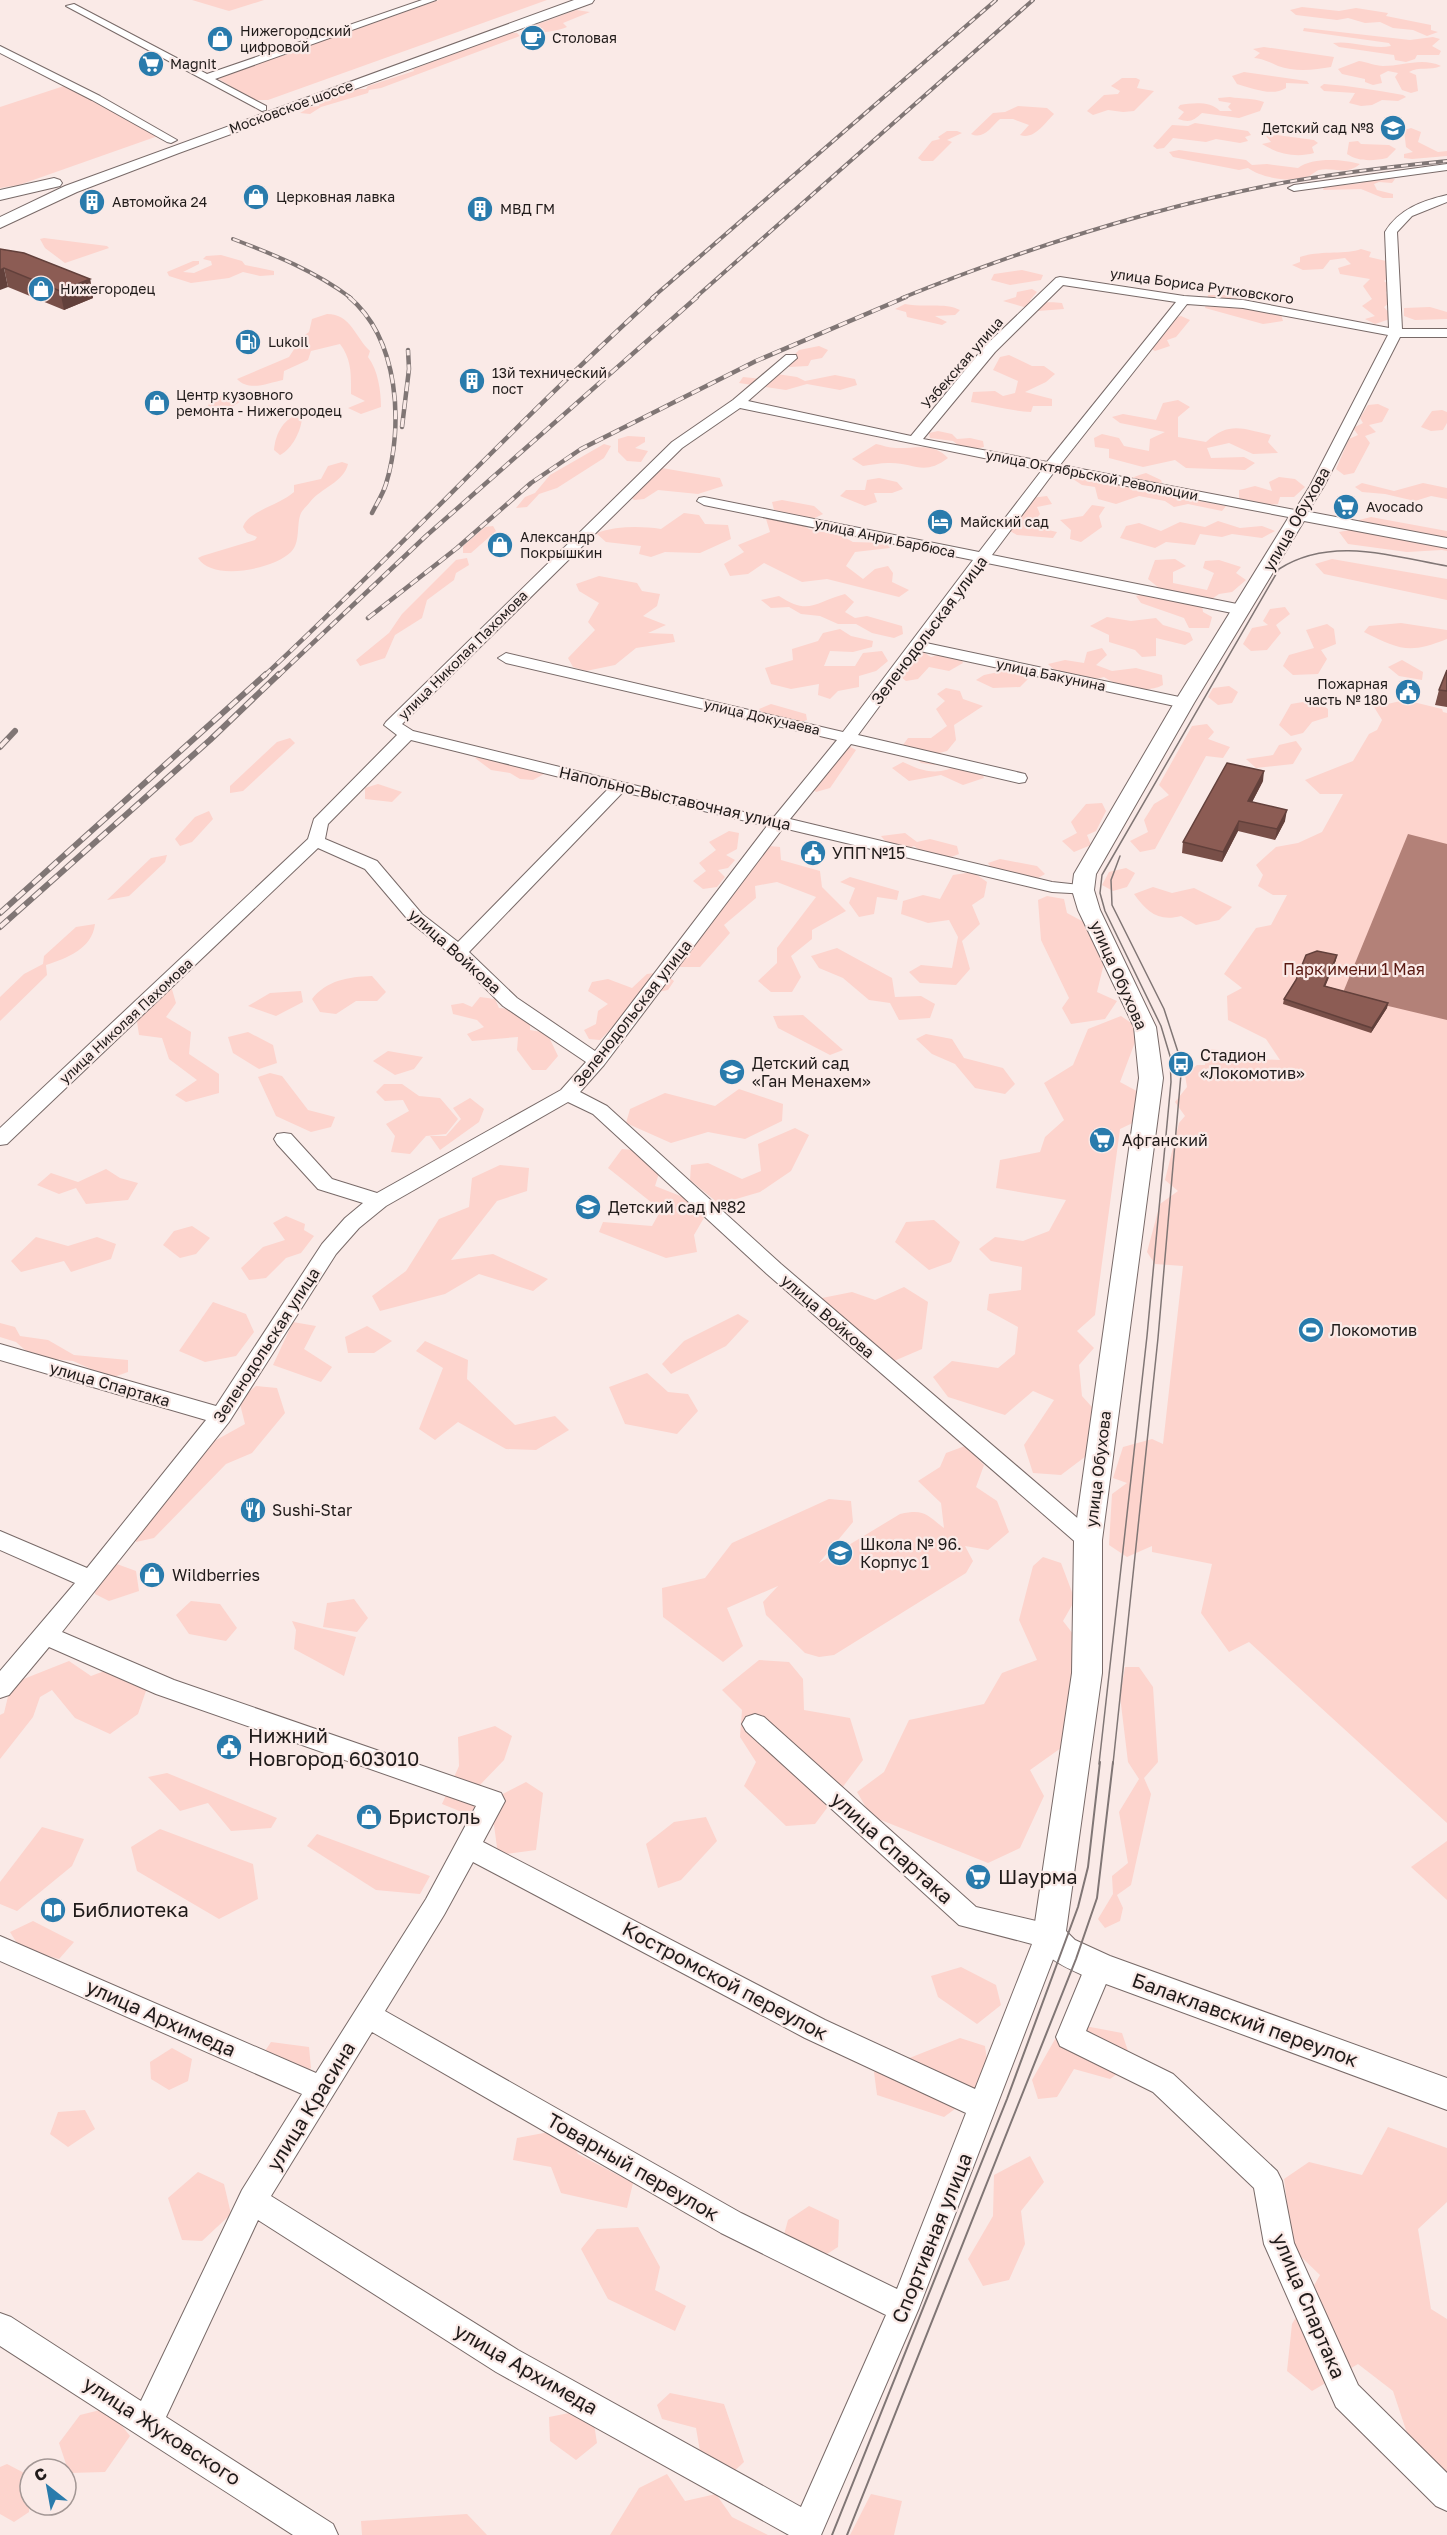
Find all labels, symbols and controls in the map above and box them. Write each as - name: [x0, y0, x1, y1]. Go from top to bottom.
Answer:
- place label: Нижегородский цифровой: [240, 22, 351, 55]
- cafe icon: Столовая: [518, 23, 548, 53]
- shop icon: Нижегородский цифровой: [205, 24, 235, 54]
- place label: Столовая: [552, 29, 617, 46]
- supermarket icon: Magnit: [136, 49, 166, 79]
- place label: Magnit: [170, 55, 217, 72]
- street label: Московское шоссе: [227, 76, 355, 137]
- school or university icon: Детский сад №8: [1378, 113, 1408, 143]
- place label: Детский сад №8: [1262, 119, 1374, 136]
- shop icon: Церковная лавка: [241, 182, 271, 212]
- building icon: Автомойка 24: [77, 187, 107, 217]
- place label: Церковная лавка: [276, 188, 395, 205]
- place label: Автомойка 24: [112, 193, 207, 210]
- building icon: МВД ГМ: [465, 194, 495, 224]
- place label: МВД ГМ: [500, 200, 555, 217]
- street label: улица Бориса Рутковского: [1109, 264, 1295, 307]
- shop icon: Нижегородец: [26, 274, 56, 304]
- place label: Нижегородец: [60, 280, 155, 297]
- street label: Узбекская улица: [917, 313, 1006, 412]
- fuel station icon: Lukoil: [233, 327, 263, 357]
- place label: Lukoil: [268, 333, 308, 350]
- place label: 13й технический пост: [492, 364, 607, 397]
- building icon: 13й технический пост: [457, 366, 487, 396]
- place label: Центр кузовного ремонта - Нижегородец: [176, 386, 342, 419]
- shop icon: Центр кузовного ремонта - Нижегородец: [142, 388, 172, 418]
- street label: улица Октябрьской Революции: [984, 446, 1200, 503]
- street label: улица Обухова: [1258, 463, 1334, 575]
- supermarket icon: Avocado: [1331, 492, 1361, 522]
- place label: Avocado: [1366, 498, 1423, 515]
- hotel icon: Майский сад: [925, 507, 955, 537]
- place label: Майский сад: [960, 513, 1049, 530]
- street label: улица Анри Барбюса: [813, 514, 957, 561]
- place label: Александр Покрышкин: [520, 528, 602, 561]
- shop icon: Александр Покрышкин: [485, 530, 515, 560]
- street label: Зеленодольская улица: [867, 552, 991, 708]
- street label: улица Николая Пахомова: [394, 586, 531, 723]
- street label: улица Бакунина: [995, 655, 1107, 694]
- place label: Пожарная часть № 180: [1304, 675, 1388, 708]
- public building icon: Пожарная часть № 180: [1393, 677, 1423, 707]
- street label: улица Докучаева: [702, 695, 822, 738]
- street label: Напольно-Выставочная улица: [557, 762, 793, 834]
- public building icon: УПП №15: [798, 838, 828, 868]
- place label: УПП №15: [832, 843, 905, 863]
- street label: улица Войкова: [405, 904, 505, 998]
- street label: улица Обухова: [1086, 917, 1152, 1033]
- street label: Зеленодольская улица: [568, 936, 696, 1090]
- street label: улица Николая Пахомова: [56, 954, 196, 1087]
- park label: Парк имени 1 Мая: [1283, 959, 1425, 979]
- place label: Стадион «Локомотив»: [1200, 1045, 1305, 1083]
- bus stop icon: Стадион «Локомотив»: [1166, 1049, 1196, 1079]
- place label: Детский сад «Ган Менахем»: [752, 1053, 871, 1091]
- school or university icon: Детский сад «Ган Менахем»: [717, 1057, 747, 1087]
- supermarket icon: Афганский: [1087, 1125, 1117, 1155]
- place label: Афганский: [1122, 1130, 1208, 1150]
- school or university icon: Детский сад №82: [573, 1192, 603, 1222]
- place label: Детский сад №82: [608, 1197, 746, 1217]
- street label: Зеленодольская улица: [208, 1264, 324, 1426]
- street label: улица Войкова: [777, 1270, 879, 1362]
- sports icon: Локомотив: [1296, 1315, 1326, 1345]
- place label: Локомотив: [1330, 1320, 1417, 1340]
- street label: улица Спартака: [47, 1357, 173, 1411]
- street label: улица Обухова: [1081, 1410, 1115, 1528]
- restaurant icon: Sushi-Star: [238, 1495, 268, 1525]
- place label: Sushi-Star: [272, 1500, 352, 1520]
- place label: Школа № 96. Корпус 1: [860, 1534, 962, 1572]
- school or university icon: Школа № 96. Корпус 1: [825, 1538, 855, 1568]
- shop icon: Wildberries: [137, 1560, 167, 1590]
- place label: Wildberries: [172, 1565, 260, 1585]
- place label: Нижний Новгород 603010: [248, 1723, 419, 1770]
- public building icon: Нижний Новгород 603010: [214, 1732, 244, 1762]
- street label: улица Спартака: [827, 1786, 959, 1908]
- shop icon: Бристоль: [354, 1802, 384, 1832]
- place label: Бристоль: [388, 1804, 480, 1828]
- supermarket icon: Шаурма: [963, 1862, 993, 1892]
- place label: Шаурма: [998, 1864, 1078, 1888]
- library icon: Библиотека: [38, 1895, 68, 1925]
- place label: Библиотека: [72, 1897, 189, 1921]
- street label: Костромской переулок: [619, 1916, 832, 2045]
- street label: Балаклавский переулок: [1129, 1967, 1362, 2071]
- street label: улица Архимеда: [83, 1973, 240, 2061]
- street label: улица Красина: [261, 2036, 359, 2175]
- street label: Товарный переулок: [543, 2107, 724, 2225]
- street label: Спортивная улица: [886, 2149, 976, 2326]
- street label: улица Спартака: [1268, 2229, 1351, 2382]
- street label: улица Архимеда: [451, 2317, 602, 2419]
- street label: улица Жуковского: [79, 2370, 246, 2490]
- north arrow: [18, 2457, 78, 2517]
- text: С: [30, 2463, 50, 2486]

